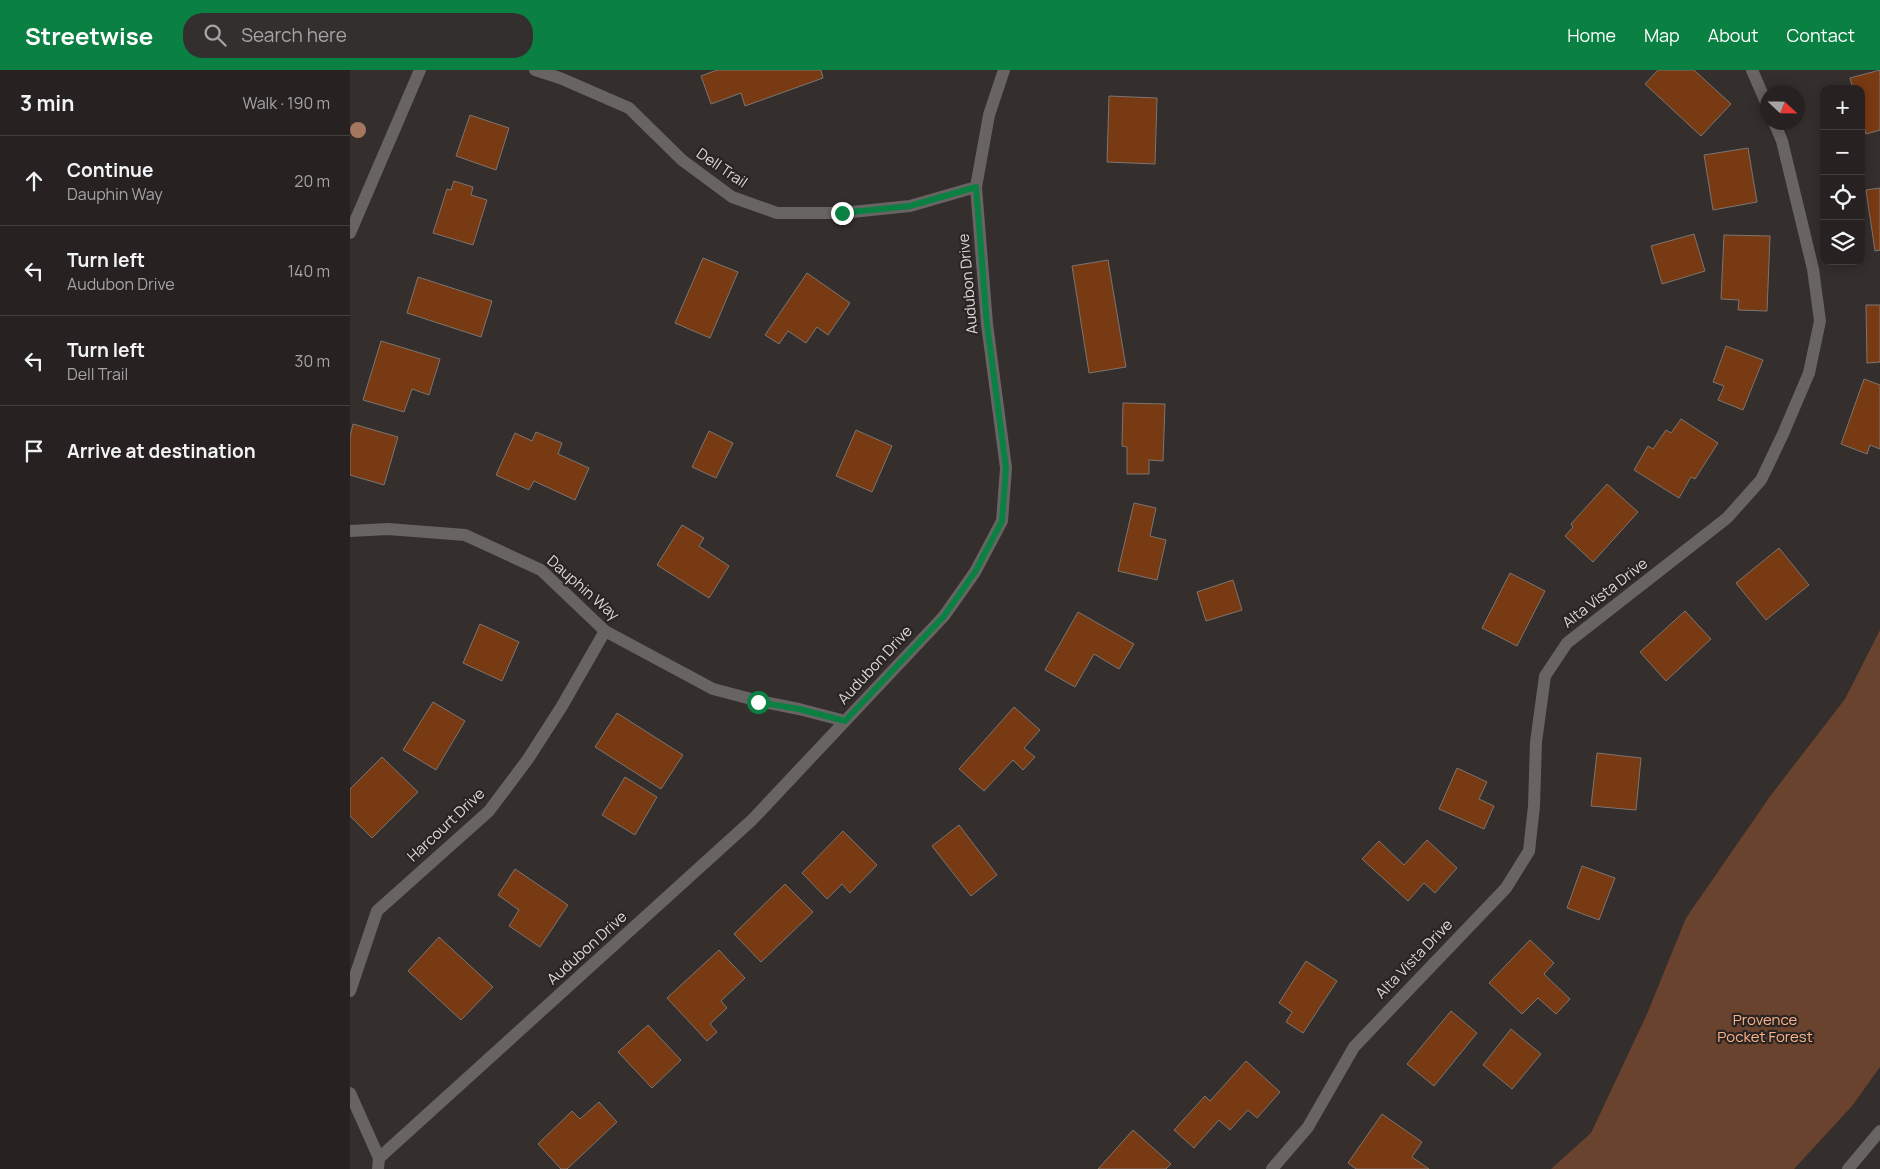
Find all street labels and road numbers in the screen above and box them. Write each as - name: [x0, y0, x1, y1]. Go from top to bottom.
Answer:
- street label: Dell Trail: [693, 143, 752, 192]
- street label: Audubon Drive: [953, 233, 982, 335]
- street label: Dauphin Way: [543, 550, 624, 625]
- street label: Alta Vista Drive: [1558, 553, 1652, 633]
- street label: Audubon Drive: [833, 620, 917, 709]
- street label: Harcourt Drive: [402, 783, 489, 866]
- street label: Audubon Drive: [542, 906, 631, 989]
- street label: Alta Vista Drive: [1370, 914, 1457, 1003]

